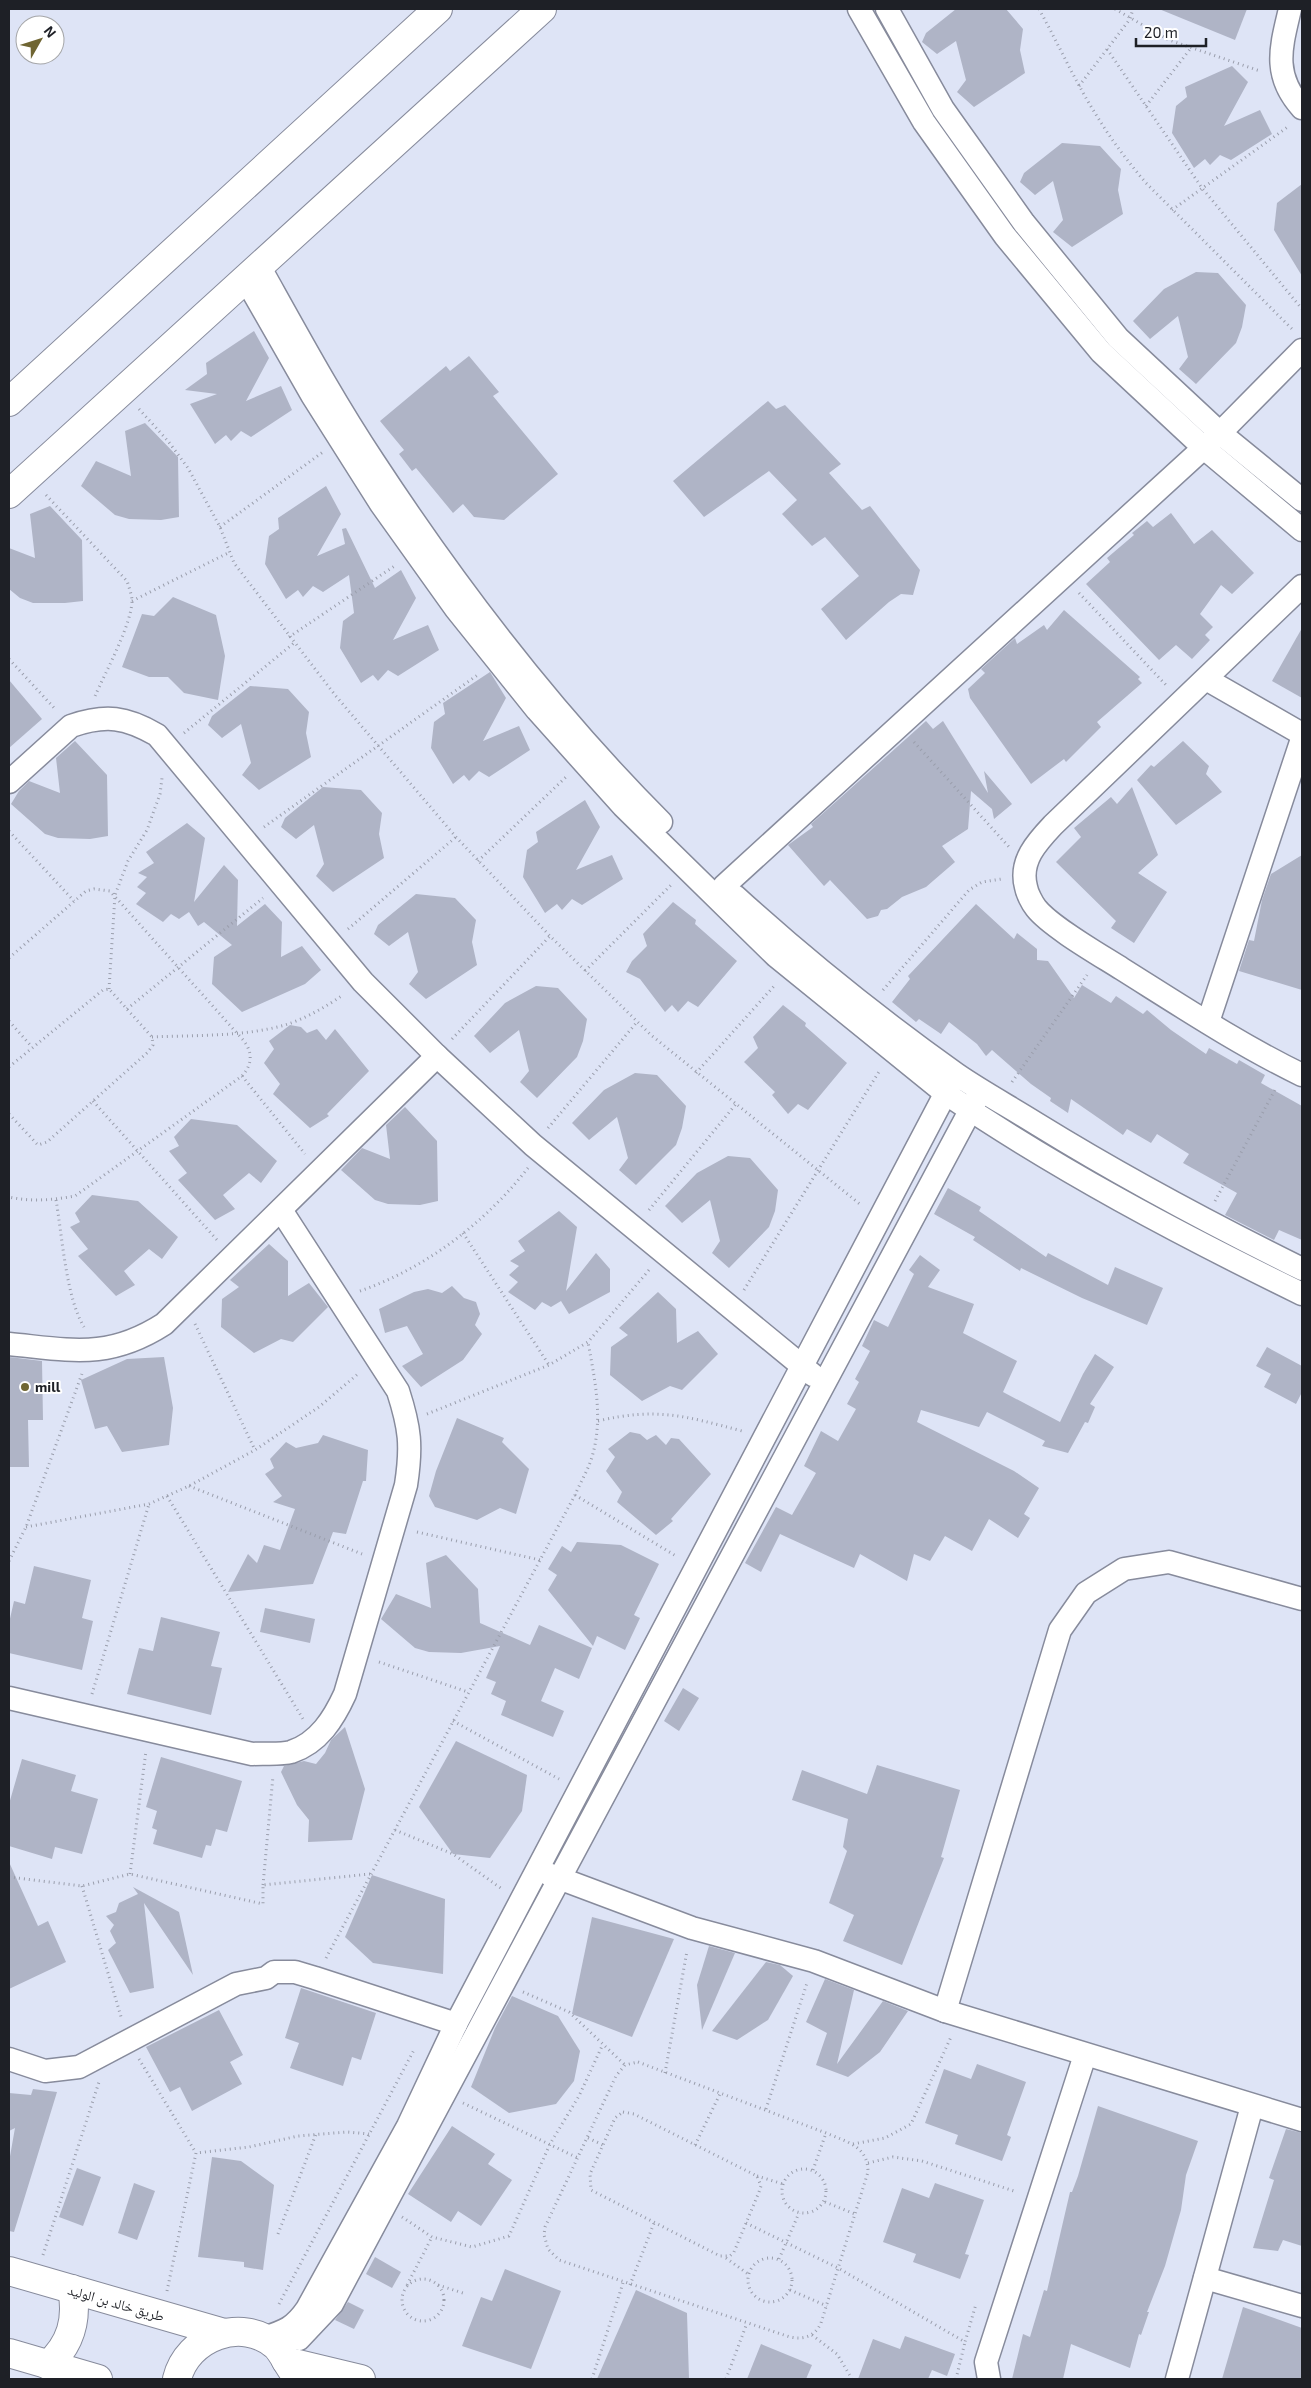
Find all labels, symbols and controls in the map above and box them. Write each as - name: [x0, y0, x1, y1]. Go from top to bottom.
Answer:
- north arrow: [15, 15, 65, 65]
- scale bar: [1136, 15, 1206, 47]
- text: N: [41, 22, 60, 41]
- text: 20 m: [1144, 23, 1178, 41]
- place label: mill: [35, 1378, 61, 1395]
- marker: mill: [19, 1381, 31, 1393]
- street label: طريق خالد بن الوليد: [65, 2281, 166, 2326]

